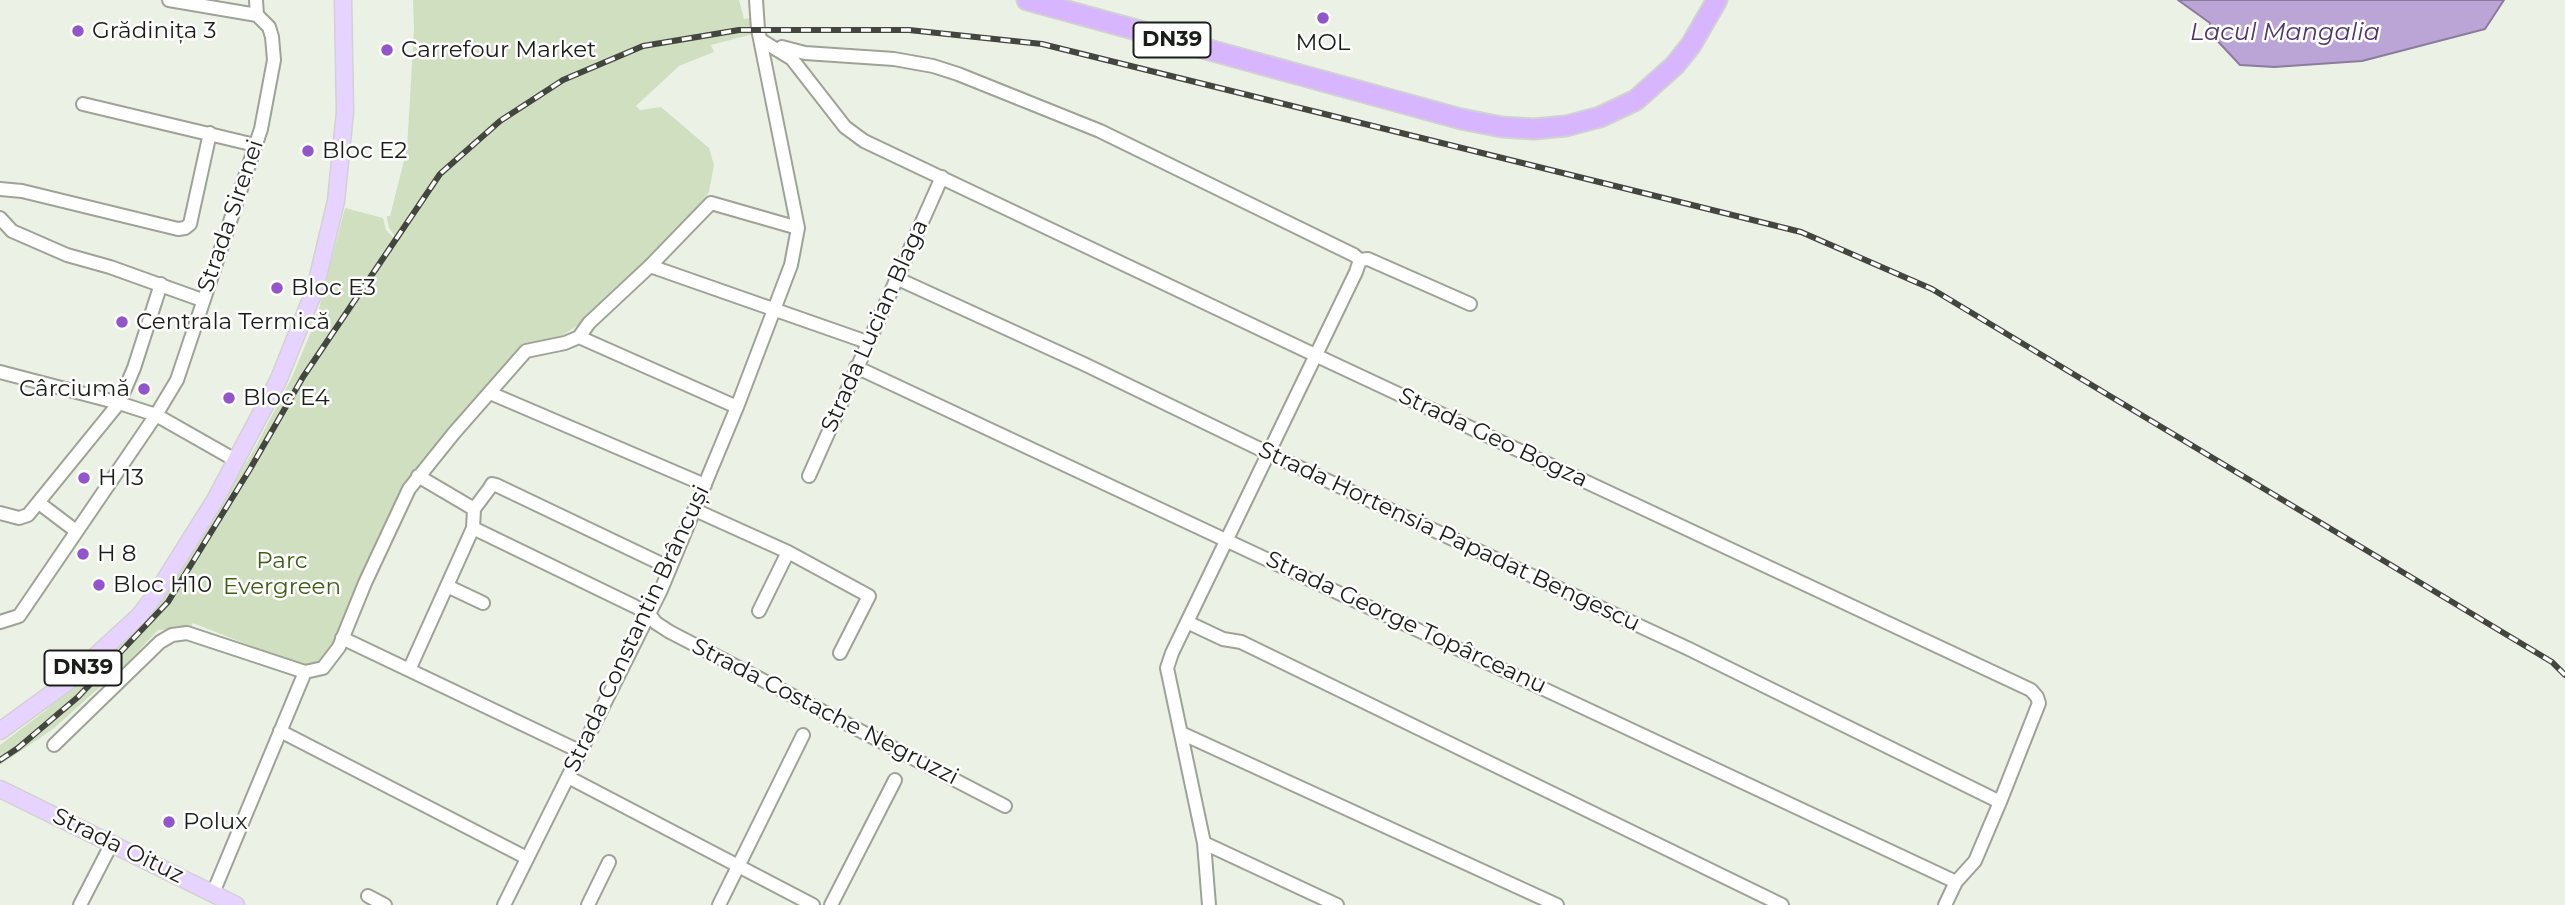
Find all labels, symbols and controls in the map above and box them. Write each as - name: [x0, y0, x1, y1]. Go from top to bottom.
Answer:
- marker: MOL: [1315, 10, 1331, 26]
- place label: Grădinița 3: [92, 17, 216, 45]
- water label: Lacul Mangalia: [2190, 19, 2380, 47]
- road number: DN39: [1134, 22, 1210, 58]
- marker: Grădinița 3: [70, 23, 86, 39]
- place label: MOL: [1296, 29, 1350, 57]
- place label: Carrefour Market: [401, 36, 596, 64]
- marker: Carrefour Market: [379, 42, 395, 58]
- street label: Strada Sirenei: [192, 136, 270, 296]
- place label: Bloc E2: [322, 137, 407, 165]
- marker: Bloc E2: [300, 143, 316, 159]
- street label: Strada Lucian Blaga: [816, 215, 934, 437]
- place label: Bloc E3: [291, 274, 376, 302]
- marker: Bloc E3: [269, 280, 285, 296]
- place label: Centrala Termică: [136, 308, 330, 336]
- marker: Centrala Termică: [114, 314, 130, 330]
- place label: Cârciumă: [19, 375, 130, 403]
- marker: Cârciumă: [136, 381, 152, 397]
- street label: Strada Geo Bogza: [1394, 382, 1592, 494]
- place label: Bloc E4: [243, 384, 330, 412]
- marker: Bloc E4: [221, 390, 237, 406]
- street label: Strada Hortensia Papadat Bengescu: [1254, 436, 1644, 638]
- place label: H 13: [98, 464, 144, 492]
- marker: H 13: [76, 470, 92, 486]
- street label: Strada Constantin Brâncuși: [558, 481, 716, 777]
- place label: H 8: [97, 540, 136, 568]
- marker: H 8: [75, 546, 91, 562]
- street label: Strada George Topârceanu: [1261, 546, 1551, 700]
- park label: Parc Evergreen: [223, 547, 341, 601]
- place label: Bloc H10: [113, 571, 212, 599]
- marker: Bloc H10: [91, 577, 107, 593]
- street label: Strada Costache Negruzzi: [687, 633, 963, 791]
- road number: DN39: [44, 650, 122, 686]
- street label: Strada Oituz: [48, 802, 188, 890]
- place label: Polux: [183, 808, 248, 836]
- marker: Polux: [161, 814, 177, 830]

